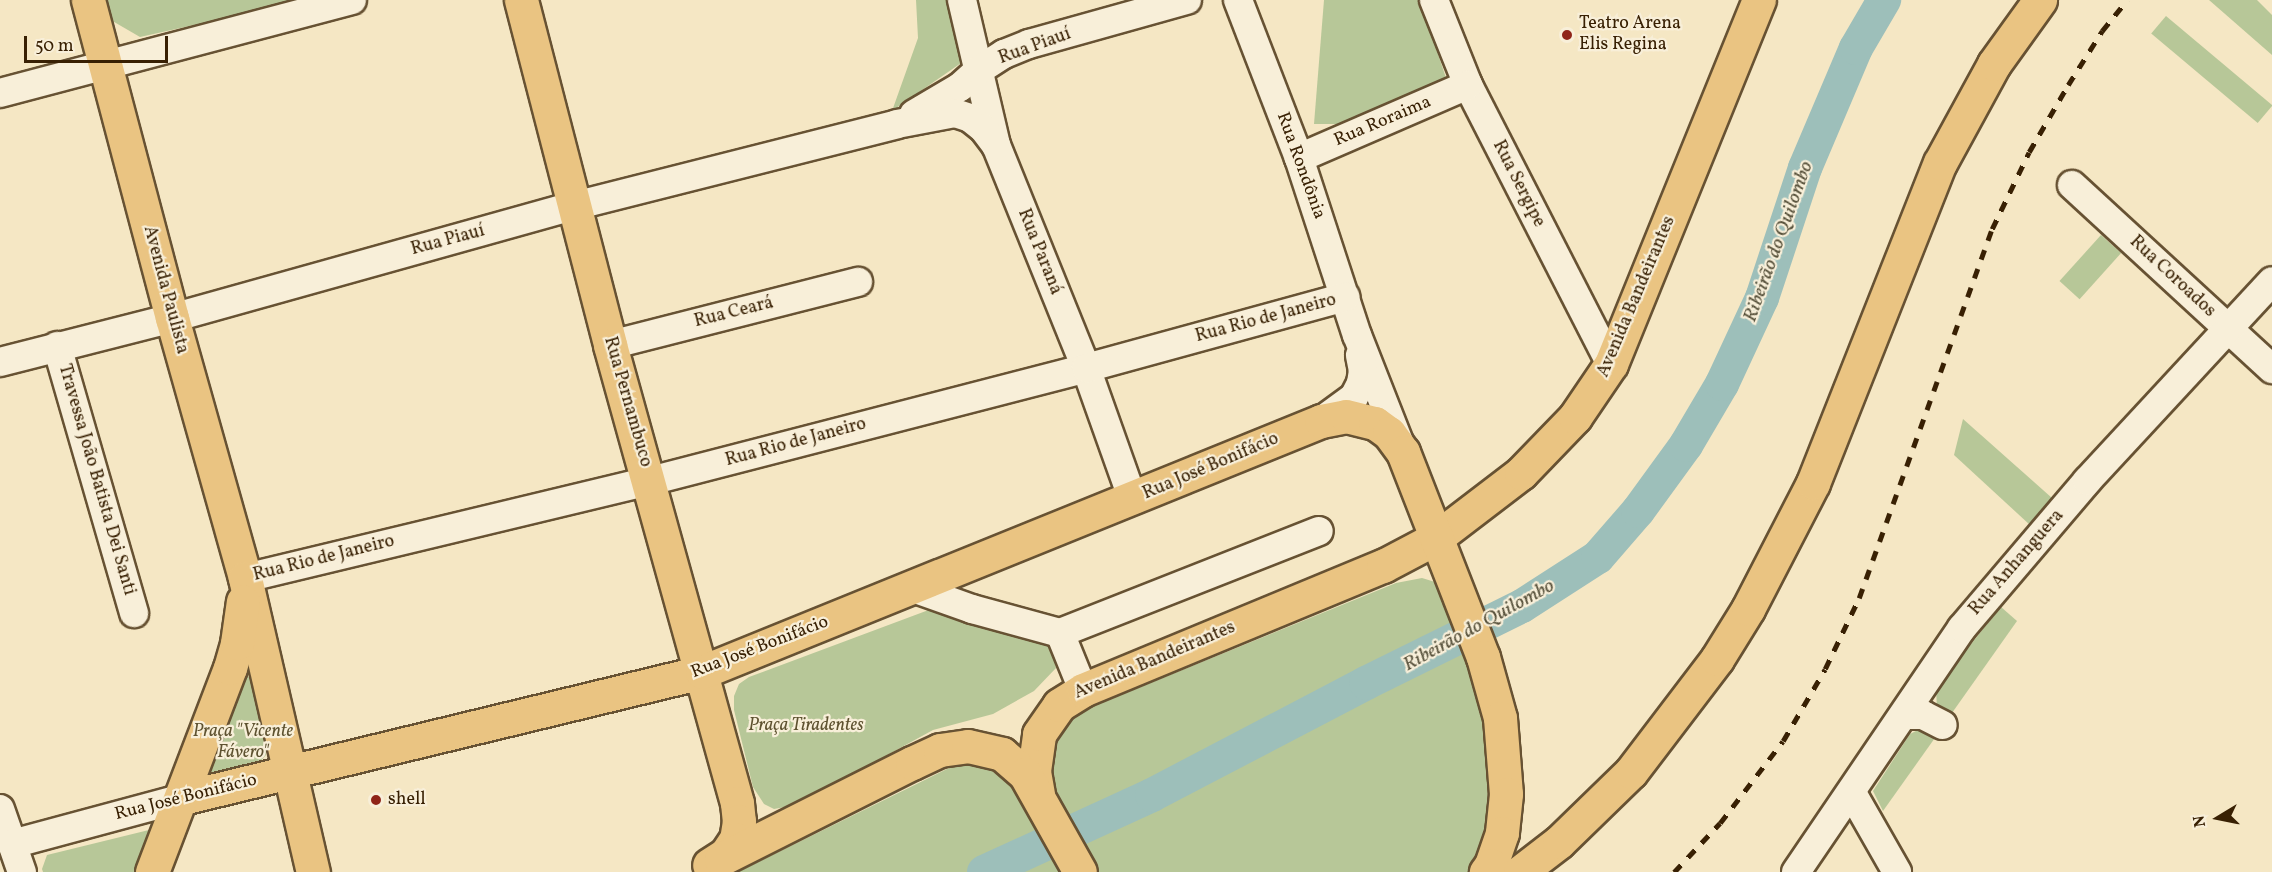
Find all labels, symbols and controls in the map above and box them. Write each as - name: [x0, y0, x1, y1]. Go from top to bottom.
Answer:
- place label: Teatro Arena Elis Regina: [1579, 14, 1681, 57]
- scale bar: [27, 24, 171, 62]
- street label: Rua Piauí: [996, 24, 1074, 70]
- marker: Teatro Arena Elis Regina: [1560, 28, 1574, 42]
- text: 50 m: [35, 34, 74, 59]
- street label: Rua Roraima: [1331, 92, 1435, 152]
- street label: Rua Rondônia: [1271, 110, 1329, 222]
- street label: Rua Sergipe: [1487, 137, 1549, 231]
- water label: Ribeirão do Quilombo: [1739, 159, 1819, 325]
- street label: Rua Paraná: [1012, 206, 1066, 298]
- street label: Avenida Bandeirantes: [1593, 213, 1681, 381]
- street label: Rua Piauí: [409, 221, 487, 261]
- street label: Avenida Paulista: [138, 224, 192, 356]
- street label: Rua Coroados: [2124, 232, 2220, 322]
- street label: Rua Rio de Janeiro: [1193, 290, 1339, 348]
- street label: Rua Ceará: [692, 293, 776, 333]
- street label: Rua Pernambuco: [598, 334, 656, 470]
- street label: Travessa João Batista Dei Santi: [53, 362, 139, 598]
- street label: Rua Rio de Janeiro: [723, 414, 869, 472]
- street label: Rua José Bonifácio: [1140, 429, 1282, 505]
- street label: Rua Anhanguera: [1965, 506, 2069, 620]
- street label: Rua Rio de Janeiro: [251, 531, 397, 587]
- water label: Ribeirão do Quilombo: [1399, 575, 1559, 677]
- street label: Rua José Bonifácio: [688, 612, 832, 684]
- street label: Avenida Bandeirantes: [1071, 617, 1239, 705]
- park label: Praça Tiradentes: [748, 715, 864, 737]
- park label: Praça "Vicente Fávero": [193, 722, 293, 764]
- street label: Rua José Bonifácio: [113, 770, 259, 826]
- north arrow: [2188, 788, 2248, 848]
- place label: shell: [388, 789, 426, 811]
- marker: shell: [369, 793, 383, 807]
- text: N: [2188, 813, 2212, 829]

